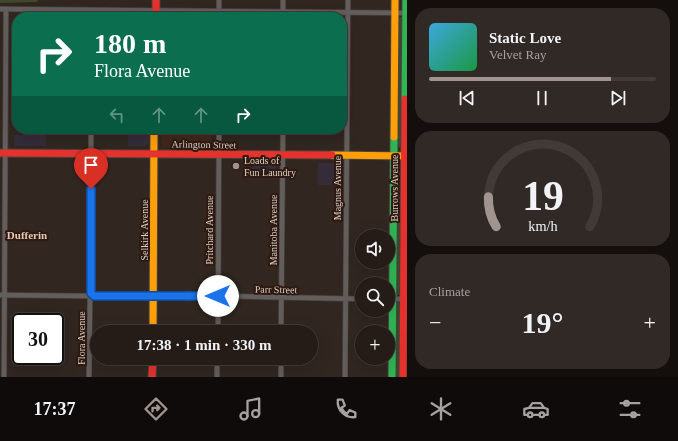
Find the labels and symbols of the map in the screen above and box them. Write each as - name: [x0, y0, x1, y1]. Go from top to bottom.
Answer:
- street label: Arlington Street: [172, 138, 237, 151]
- pin: [74, 148, 108, 189]
- street label: Burrows Avenue: [389, 154, 400, 221]
- place label: Loads of Fun Laundry: [244, 155, 296, 178]
- street label: Magnus Avenue: [332, 155, 343, 220]
- marker: Loads of Fun Laundry: [231, 161, 241, 171]
- street label: Manitoba Avenue: [268, 194, 279, 265]
- street label: Pritchard Avenue: [204, 195, 215, 264]
- street label: Selkirk Avenue: [139, 199, 150, 261]
- district label: Dufferin: [7, 229, 47, 241]
- position arrow: [197, 275, 239, 317]
- street label: Parr Street: [255, 284, 298, 295]
- street label: Flora Avenue: [76, 311, 87, 365]
- speed limit sign: 30: [12, 313, 64, 365]

